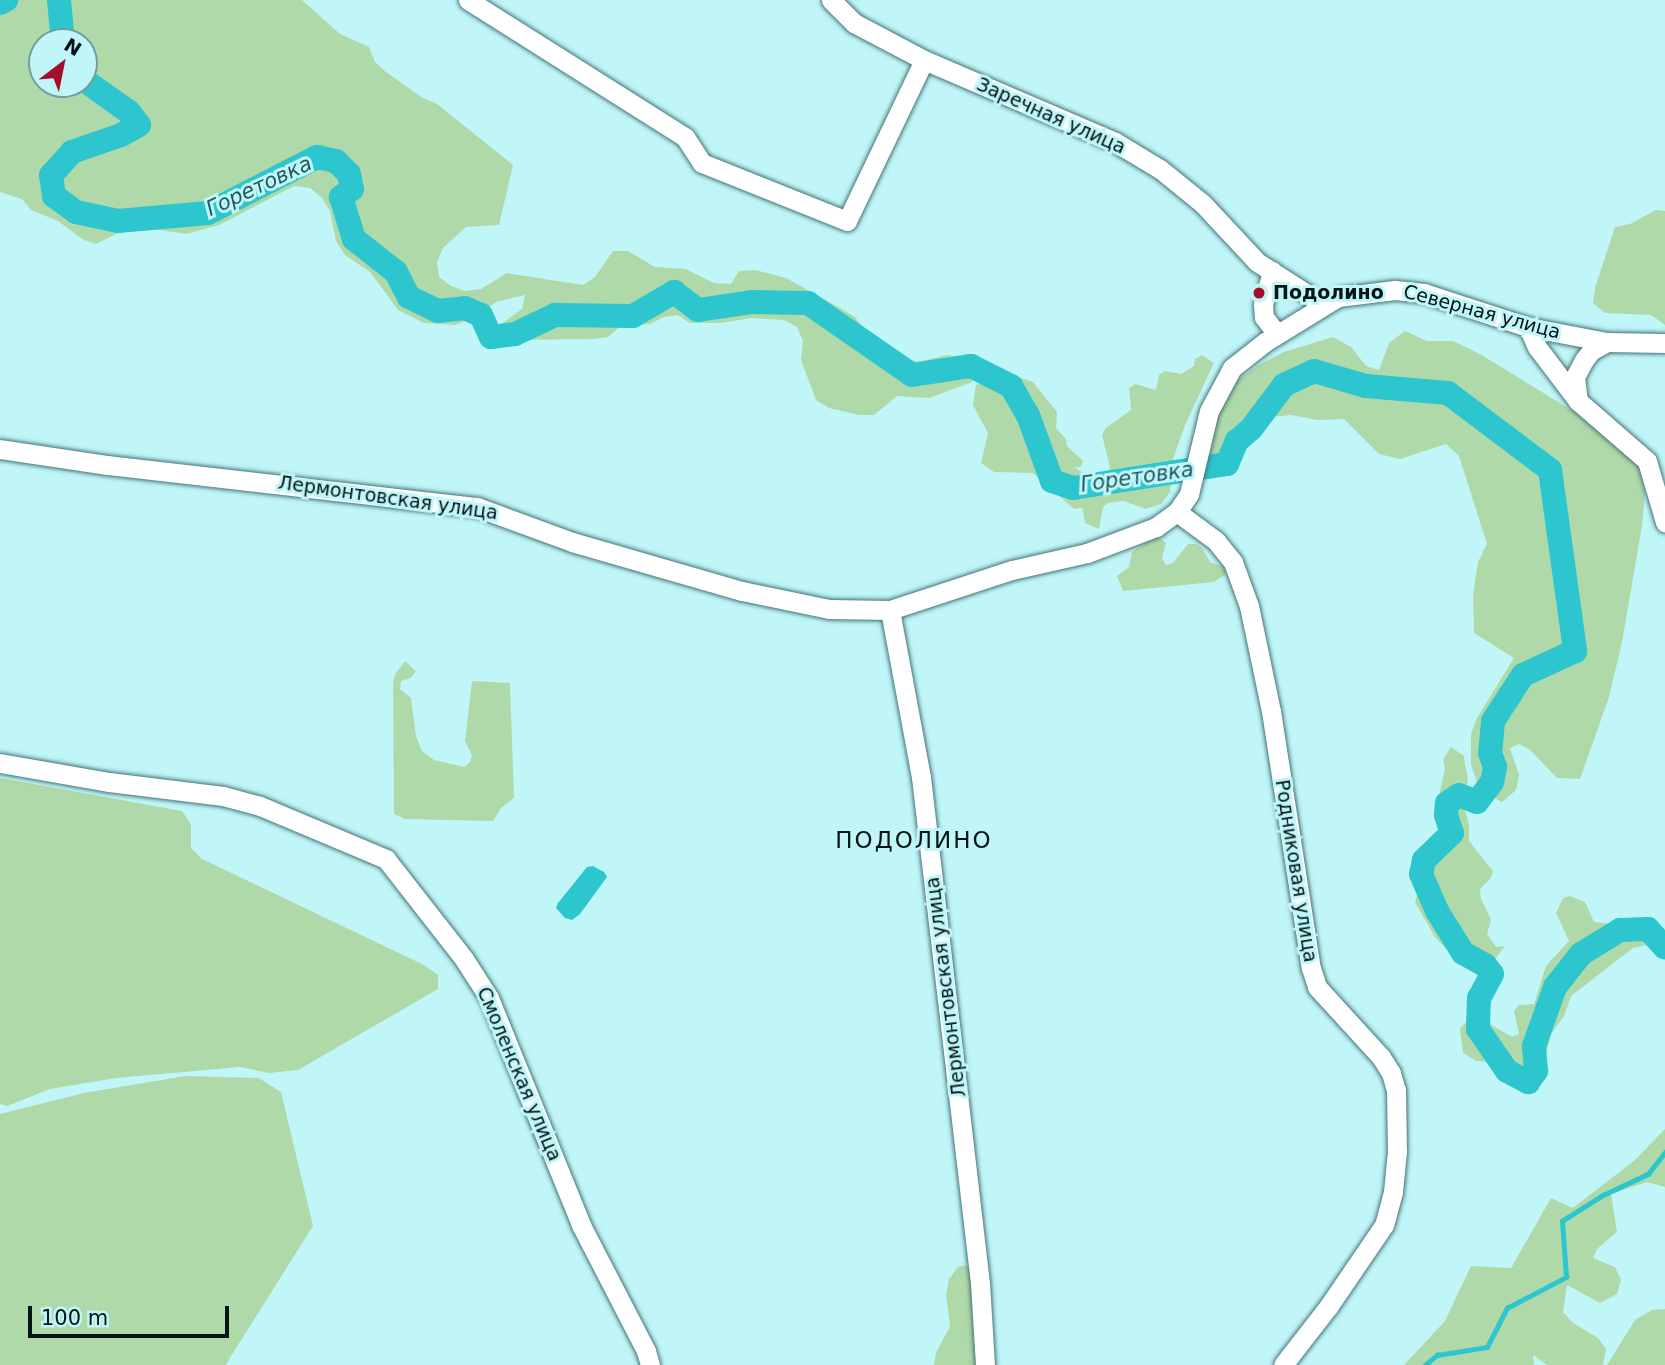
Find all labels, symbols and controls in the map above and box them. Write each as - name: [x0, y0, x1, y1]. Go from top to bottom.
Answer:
- north arrow: [28, 28, 98, 98]
- text: N: [60, 33, 86, 60]
- street label: Заречная улица: [973, 73, 1129, 159]
- water label: Горетовка: [202, 151, 316, 221]
- street label: Северная улица: [1401, 280, 1563, 344]
- place label: Подолино: [1273, 282, 1384, 304]
- marker: Подолино: [1251, 285, 1267, 301]
- water label: Горетовка: [1079, 457, 1195, 497]
- street label: Лермонтовская улица: [277, 471, 499, 525]
- street label: Родниковая улица: [1270, 778, 1322, 964]
- district label: ПОДОЛИНО: [836, 826, 992, 854]
- street label: Лермонтовская улица: [921, 876, 971, 1098]
- street label: Смоленская улица: [472, 984, 566, 1164]
- scale bar: [32, 1292, 233, 1336]
- text: 100 m: [41, 1306, 108, 1330]

